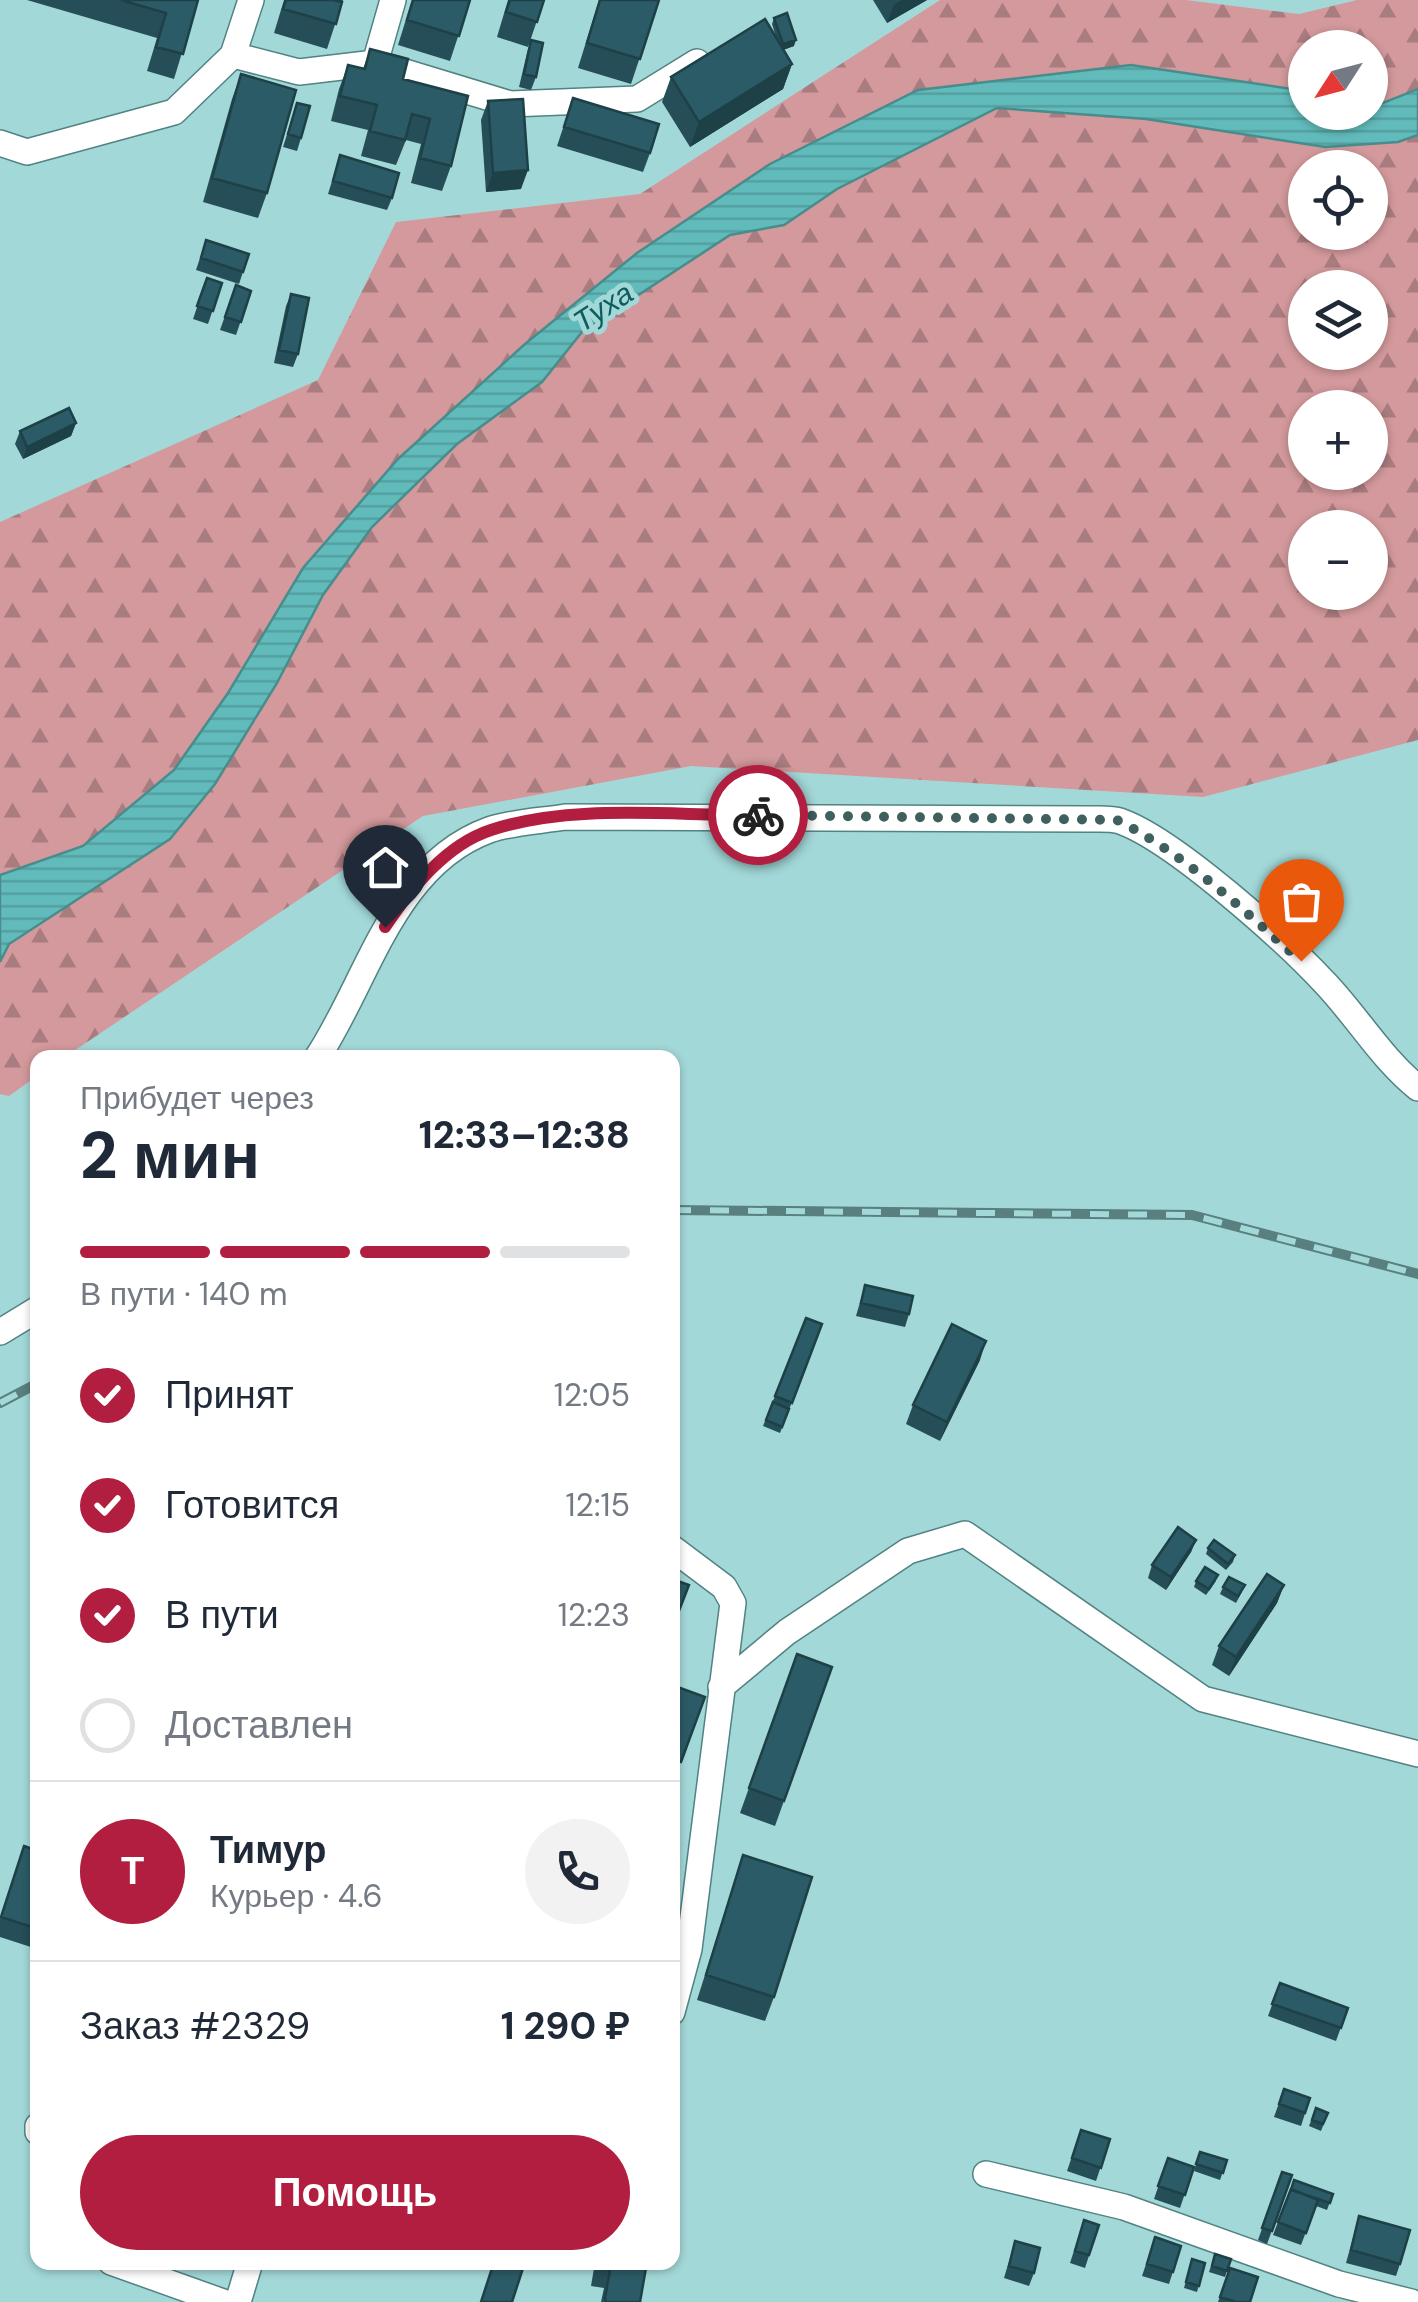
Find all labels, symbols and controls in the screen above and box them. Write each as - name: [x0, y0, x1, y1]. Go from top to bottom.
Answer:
- north arrow: [1288, 30, 1388, 130]
- map controls: [1288, 30, 1388, 610]
- button: locate: [1288, 150, 1388, 250]
- button: layers: [1288, 270, 1388, 370]
- water label: Туха: [566, 273, 640, 341]
- button: +: [1288, 390, 1388, 490]
- button: −: [1288, 510, 1388, 610]
- courier: [708, 765, 808, 865]
- icon: bike: [731, 788, 786, 843]
- pin: [343, 825, 428, 928]
- icon: home: [358, 840, 413, 895]
- pin: [1259, 859, 1344, 962]
- icon: bag: [1274, 874, 1329, 929]
- text: Прибудет через: [80, 1077, 314, 1119]
- text: 12:33–12:38: [419, 1110, 630, 1160]
- text: 2 мин: [80, 1114, 260, 1198]
- text: В пути · 140 m: [80, 1273, 287, 1315]
- icon: check: [80, 1368, 135, 1423]
- text: Принят: [165, 1370, 294, 1420]
- text: 12:05: [554, 1374, 630, 1416]
- icon: check: [80, 1478, 135, 1533]
- text: Готовится: [165, 1480, 339, 1530]
- text: 12:15: [566, 1484, 630, 1526]
- icon: check: [80, 1588, 135, 1643]
- text: В пути: [165, 1590, 279, 1640]
- text: 12:23: [558, 1594, 630, 1636]
- text: Доставлен: [165, 1700, 353, 1750]
- button: phone: [525, 1819, 630, 1924]
- text: Тимур: [210, 1825, 327, 1875]
- text: Т: [121, 1846, 144, 1896]
- text: Курьер · 4.6: [210, 1875, 383, 1917]
- text: Заказ #2329: [80, 2001, 310, 2051]
- text: 1 290 ₽: [501, 2001, 630, 2051]
- button: Помощь: [80, 2135, 630, 2250]

